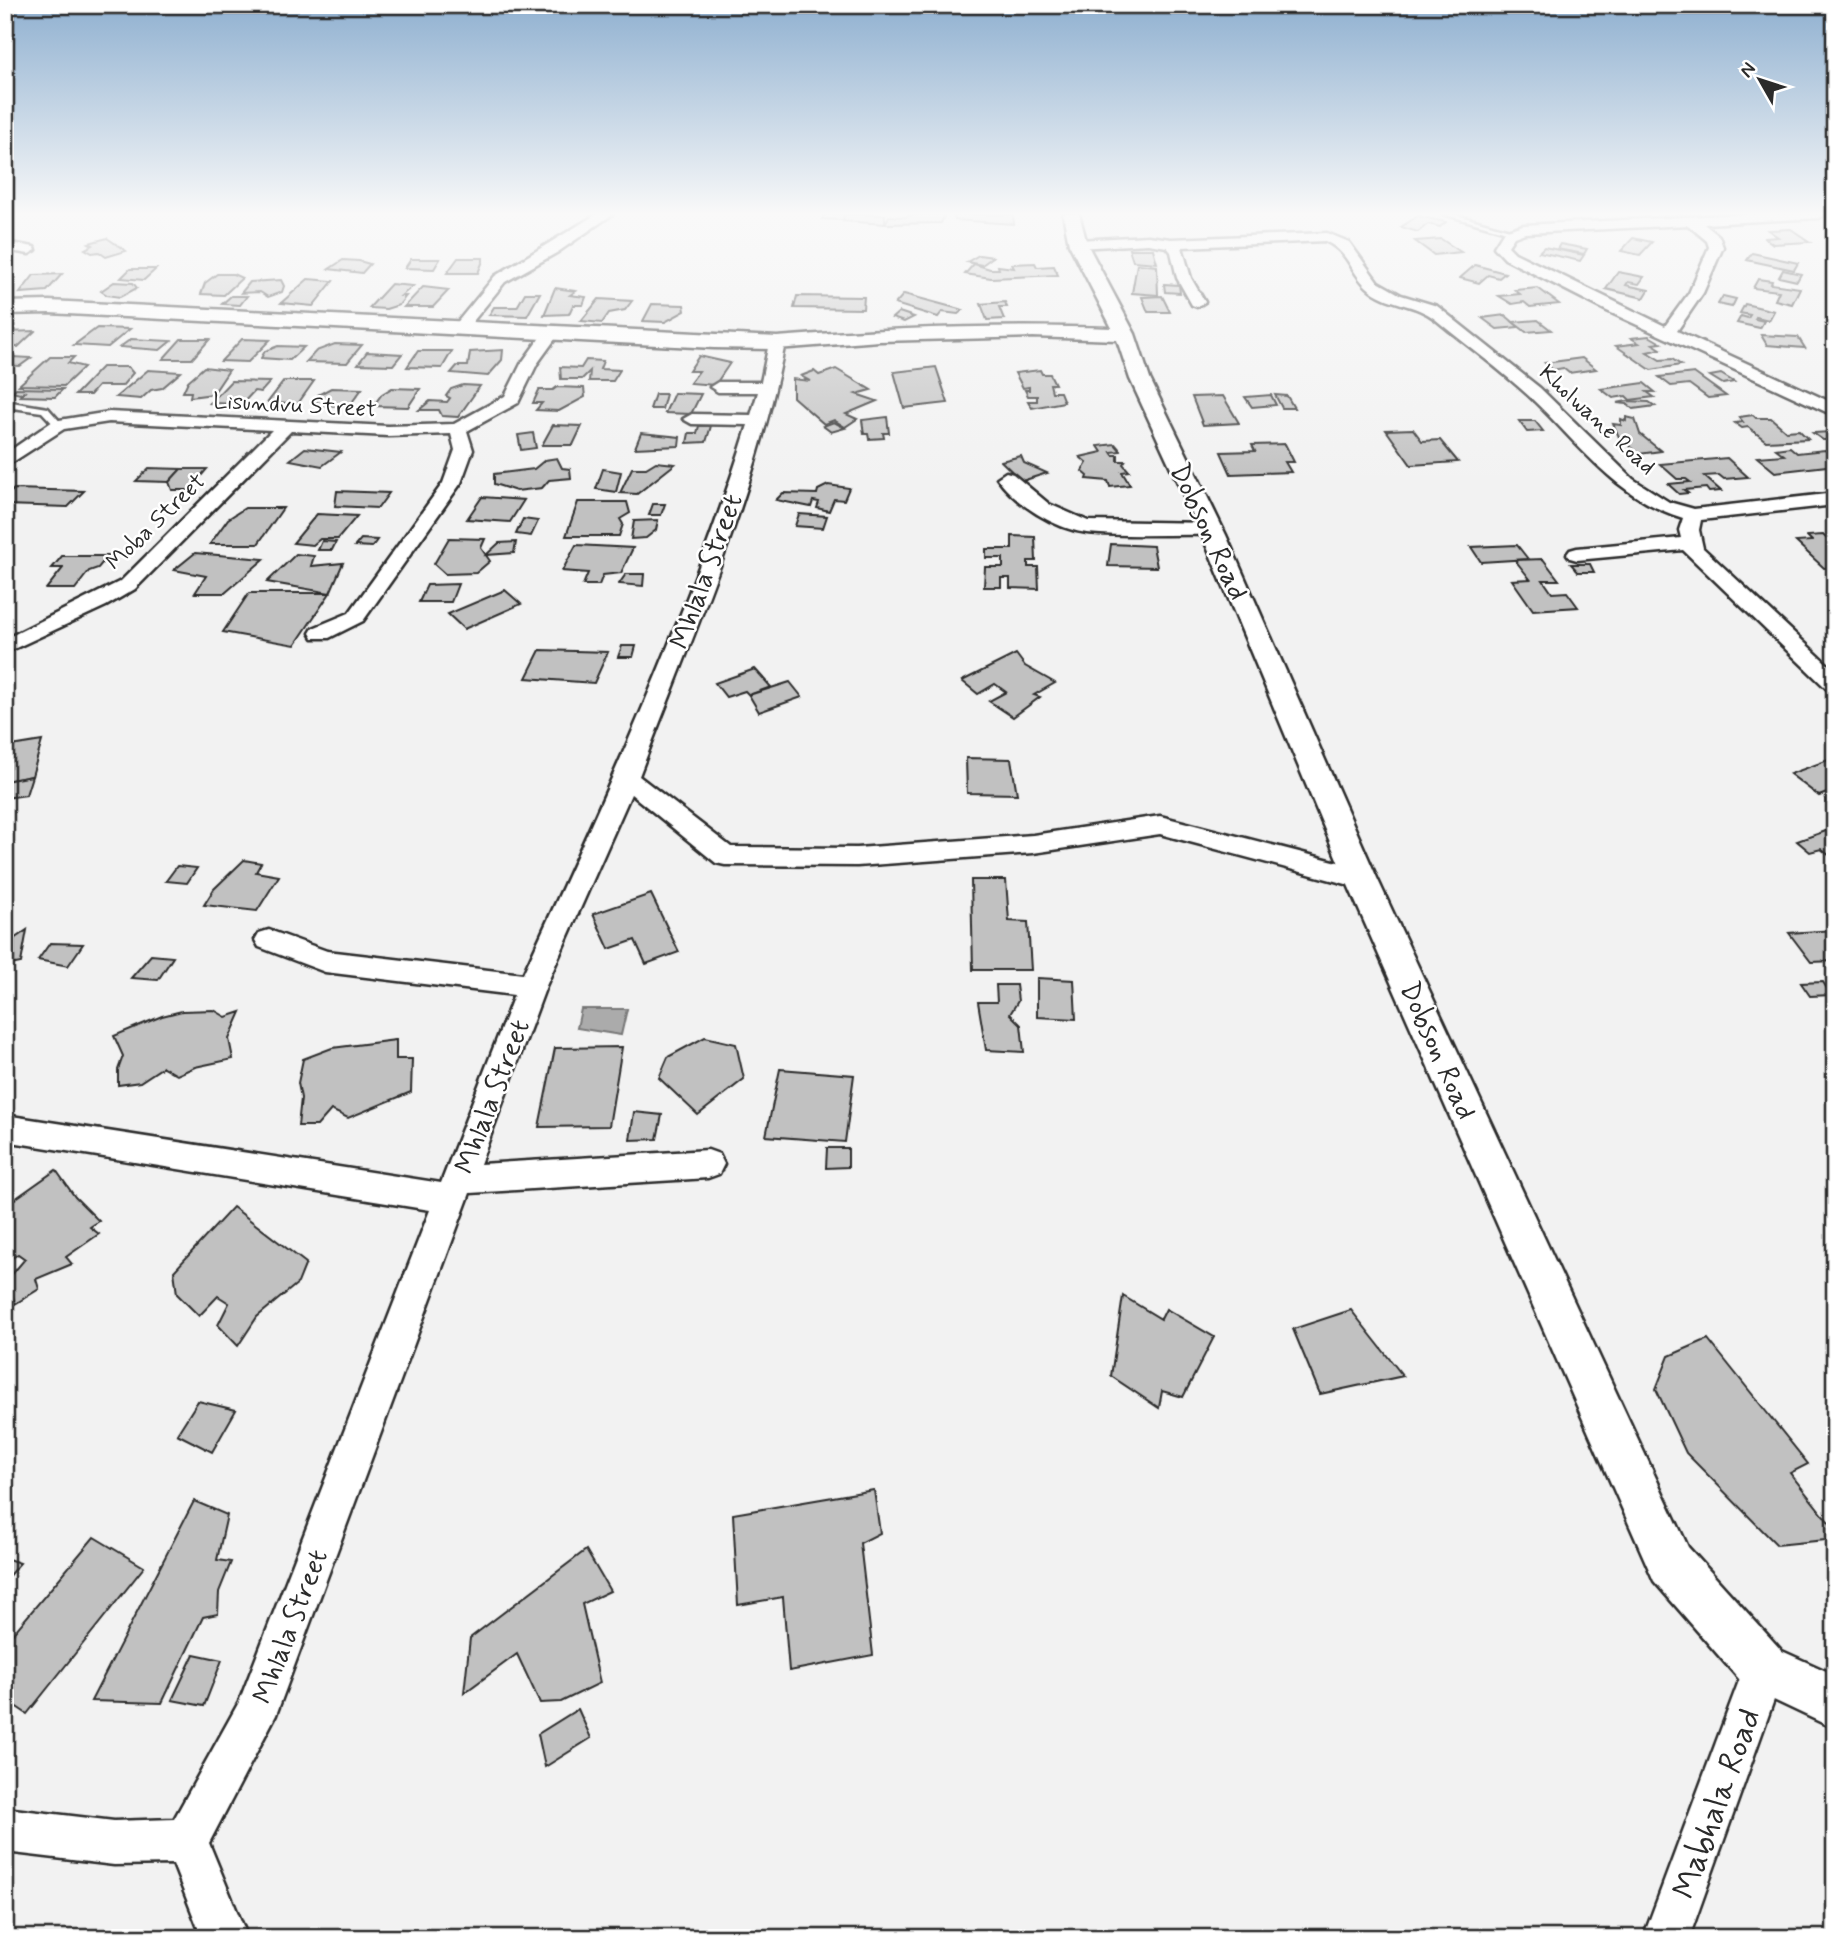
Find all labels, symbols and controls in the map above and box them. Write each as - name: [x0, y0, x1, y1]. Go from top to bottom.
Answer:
- north arrow: [1724, 46, 1794, 116]
- text: N: [1734, 57, 1762, 83]
- street label: Kholwane Road: [1532, 359, 1661, 482]
- street label: Lisundvu Street: [212, 387, 378, 425]
- street label: Dobson Road: [1160, 457, 1256, 607]
- street label: Moba Street: [100, 467, 213, 578]
- street label: Mhlala Street: [662, 489, 753, 655]
- street label: Dobson Road: [1390, 976, 1484, 1126]
- street label: Mhlala Street: [447, 1014, 540, 1179]
- street label: Mhlala Street: [245, 1544, 338, 1709]
- street label: Mabhala Road: [1663, 1703, 1773, 1905]

